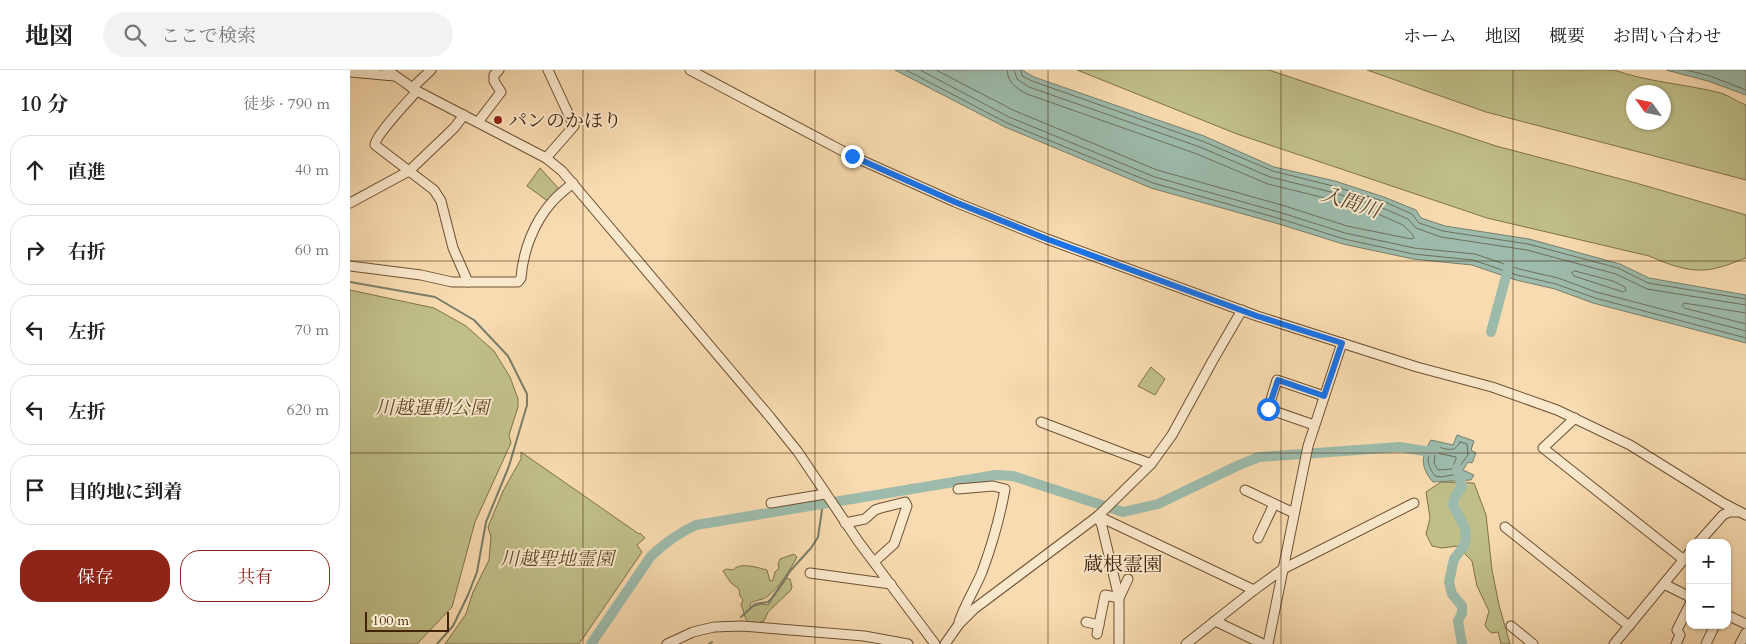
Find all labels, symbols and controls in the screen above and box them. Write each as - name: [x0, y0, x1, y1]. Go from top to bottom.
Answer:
- search box: [103, 12, 453, 57]
- text: 地図: [25, 20, 73, 53]
- icon: search: [121, 21, 149, 49]
- text: ここで検索: [161, 23, 256, 49]
- text: ホーム: [1403, 24, 1457, 49]
- text: 地図: [1485, 24, 1521, 49]
- text: 概要: [1549, 24, 1585, 49]
- text: お問い合わせ: [1613, 24, 1721, 49]
- north arrow: [1626, 85, 1671, 130]
- text: 10 分: [20, 90, 68, 119]
- text: 徒歩 · 790 m: [243, 93, 330, 115]
- place label: パンのかほり: [508, 108, 622, 134]
- marker: パンのかほり: [492, 114, 504, 126]
- route end: [841, 145, 864, 168]
- icon: ahead: [21, 156, 49, 184]
- text: 直進: [68, 159, 106, 185]
- text: 40 m: [295, 159, 329, 181]
- water label: 入間川: [1318, 180, 1385, 225]
- icon: right: [21, 236, 49, 264]
- text: 右折: [68, 239, 106, 265]
- text: 60 m: [295, 239, 329, 261]
- icon: left: [21, 316, 49, 344]
- text: 左折: [68, 319, 106, 345]
- text: 70 m: [295, 319, 329, 341]
- park label: 川越運動公園: [375, 395, 492, 421]
- icon: left: [21, 396, 49, 424]
- route start: [1257, 398, 1280, 421]
- text: 左折: [68, 399, 106, 425]
- text: 620 m: [287, 399, 329, 421]
- icon: arrive: [21, 476, 49, 504]
- text: 目的地に到着: [68, 479, 182, 505]
- map controls: [1686, 539, 1731, 629]
- button: +: [1686, 539, 1731, 584]
- park label: 川越聖地霊園: [500, 546, 617, 572]
- button: 保存: [20, 550, 170, 602]
- button: 共有: [180, 550, 330, 602]
- district label: 蔵根霊園: [1083, 551, 1163, 578]
- button: −: [1686, 584, 1731, 629]
- scale bar: [365, 609, 449, 632]
- text: 100 m: [372, 611, 409, 630]

